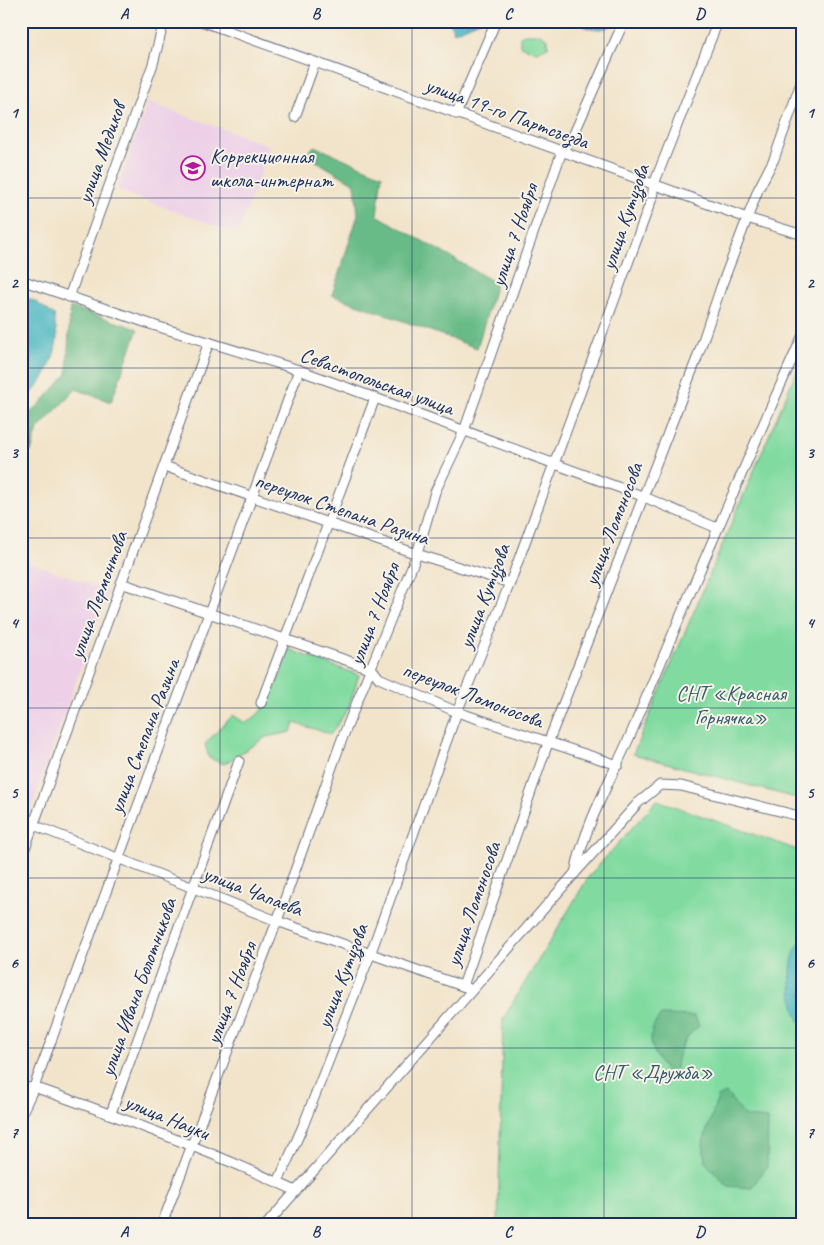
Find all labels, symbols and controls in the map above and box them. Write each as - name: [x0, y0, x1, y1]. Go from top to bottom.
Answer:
- text: A: [120, 4, 130, 24]
- text: B: [312, 4, 322, 24]
- text: C: [504, 4, 514, 24]
- text: D: [695, 4, 706, 24]
- street label: улица 19-го Партсъезда: [420, 71, 594, 156]
- street label: улица Медиков: [70, 96, 132, 209]
- text: 1: [10, 103, 19, 123]
- text: 1: [806, 103, 815, 123]
- place label: Коррекционная школа-интернат: [210, 143, 334, 193]
- school or university icon: Коррекционная школа-интернат: [180, 155, 206, 181]
- street label: улица Кутузова: [594, 159, 657, 275]
- street label: улица 7 Ноября: [484, 178, 544, 292]
- text: 2: [10, 273, 19, 293]
- text: 2: [806, 273, 815, 293]
- street label: Севастопольская улица: [297, 341, 460, 422]
- text: 3: [10, 443, 19, 463]
- text: 3: [806, 443, 815, 463]
- street label: улица Ломоносова: [577, 457, 649, 591]
- street label: переулок Степана Разина: [251, 467, 434, 552]
- street label: улица Лермонтова: [62, 526, 134, 664]
- street label: улица Кутузова: [451, 538, 517, 654]
- street label: улица 7 Ноября: [342, 558, 406, 671]
- text: 4: [10, 613, 19, 633]
- text: 4: [806, 613, 815, 633]
- street label: улица Степана Разина: [102, 653, 186, 819]
- street label: переулок Ломоносова: [399, 656, 549, 735]
- park label: СНТ «Красная Горнячка»: [676, 680, 788, 730]
- text: 5: [11, 783, 20, 803]
- text: 5: [807, 783, 816, 803]
- street label: улица Ломоносова: [439, 837, 507, 971]
- street label: улица Чапаева: [198, 859, 308, 922]
- street label: улица Ивана Болотникова: [93, 893, 183, 1082]
- street label: улица Кутузова: [309, 918, 375, 1034]
- street label: улица 7 Ноября: [199, 937, 263, 1050]
- text: 6: [10, 953, 19, 973]
- text: 6: [806, 953, 815, 973]
- park label: СНТ «Дружба»: [593, 1059, 713, 1085]
- street label: улица Науки: [119, 1088, 215, 1147]
- text: 7: [10, 1123, 19, 1143]
- text: 7: [806, 1123, 815, 1143]
- text: A: [120, 1222, 130, 1242]
- text: B: [312, 1222, 322, 1242]
- text: C: [504, 1222, 514, 1242]
- text: D: [695, 1222, 706, 1242]

